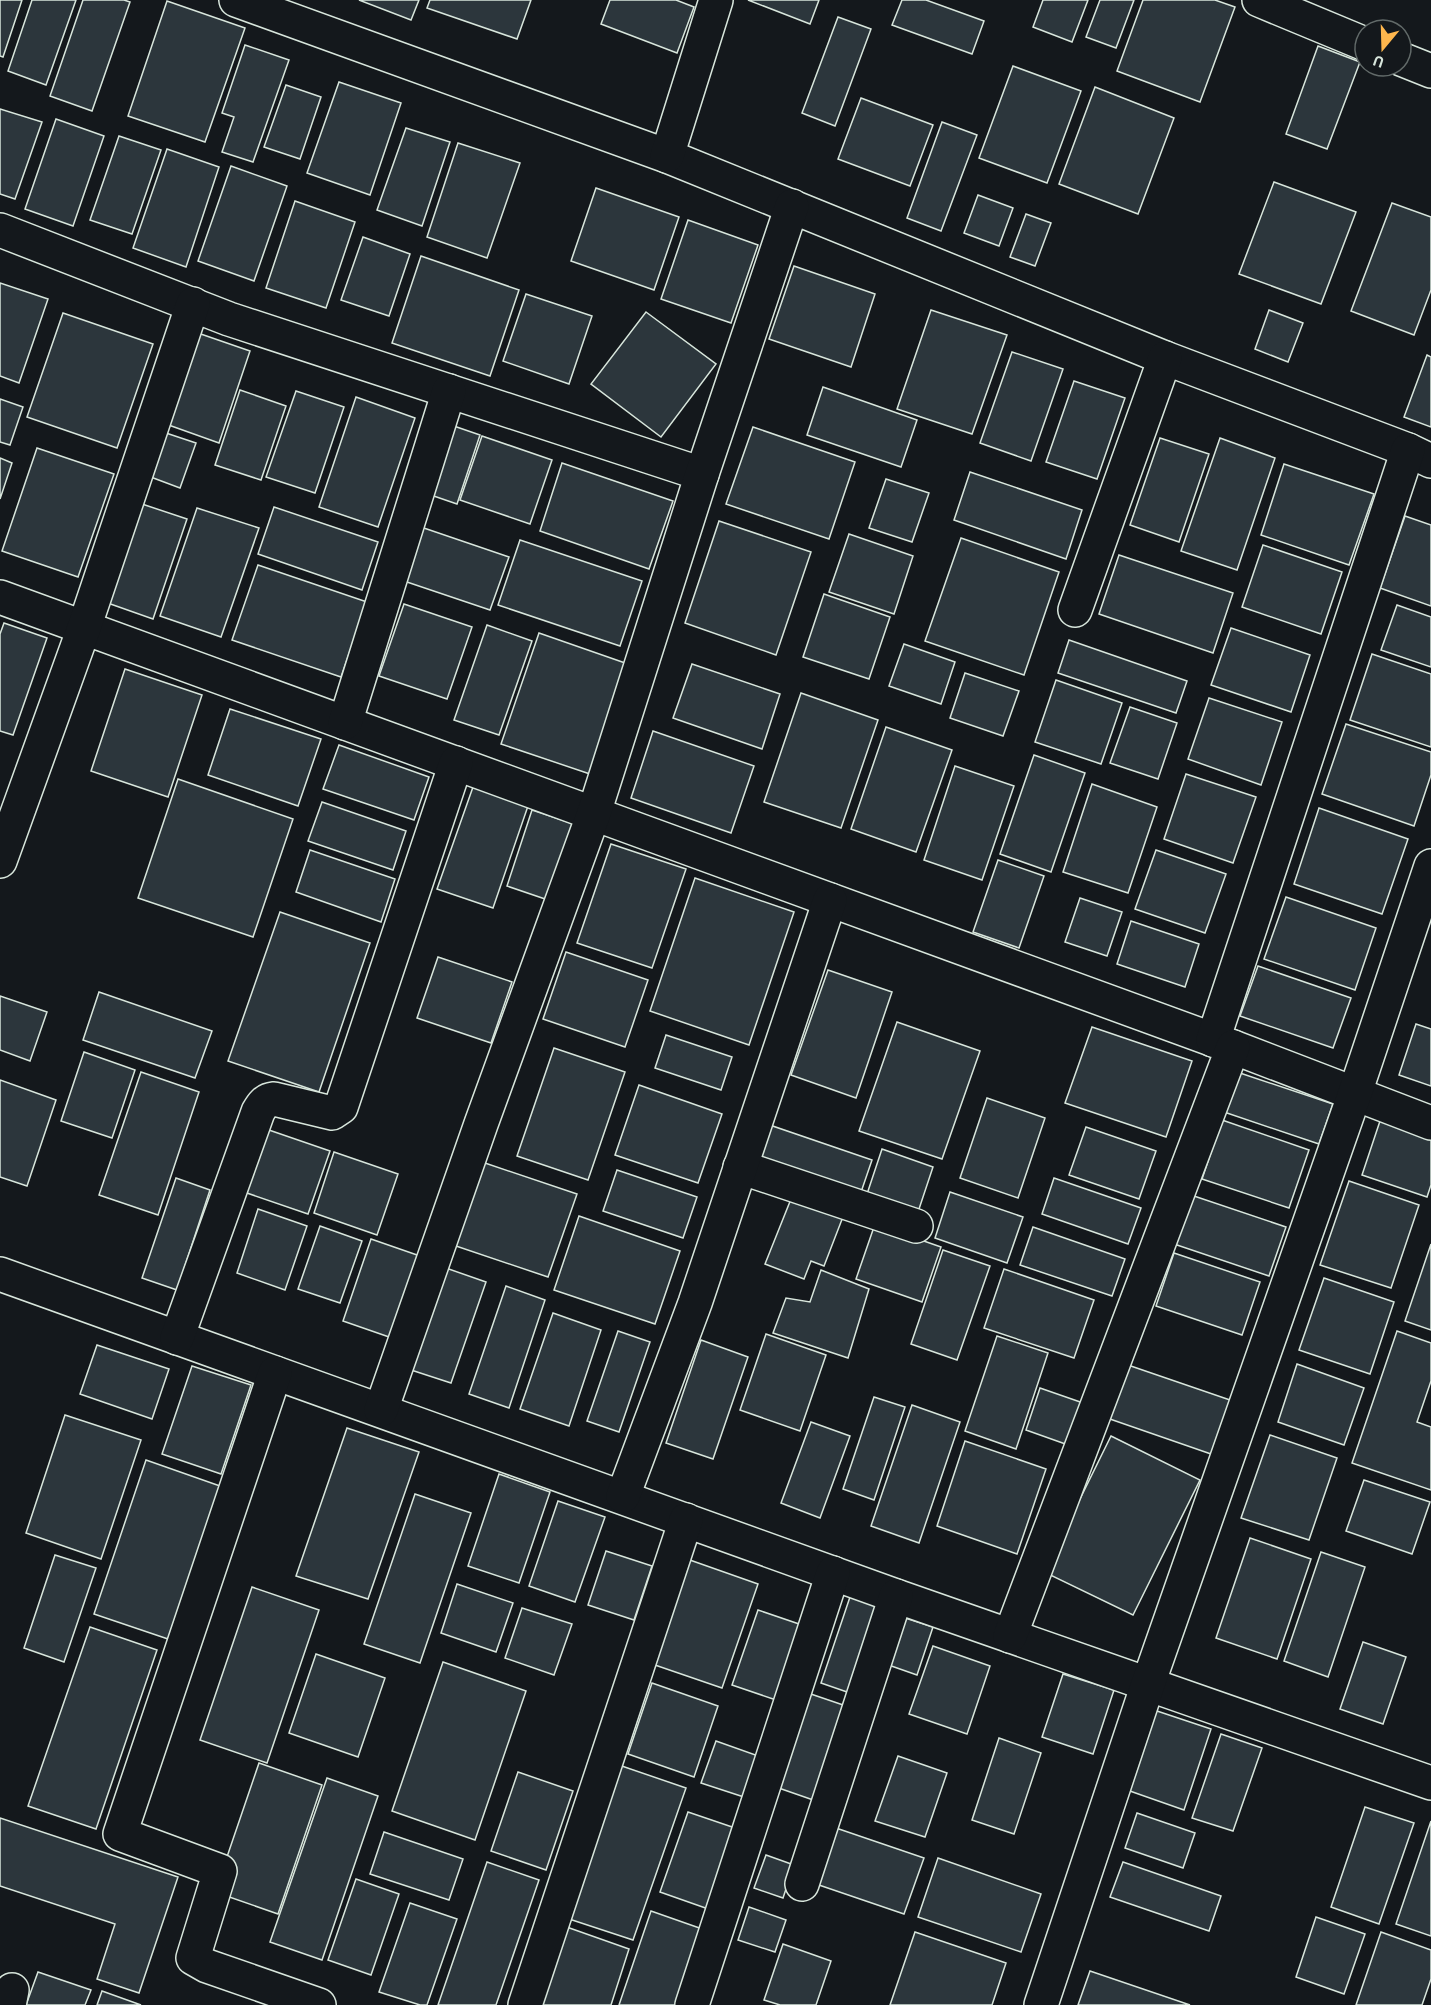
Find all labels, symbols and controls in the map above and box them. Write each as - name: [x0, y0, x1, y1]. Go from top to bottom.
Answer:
- north arrow: [1353, 18, 1413, 78]
- text: U: [1371, 52, 1386, 70]

